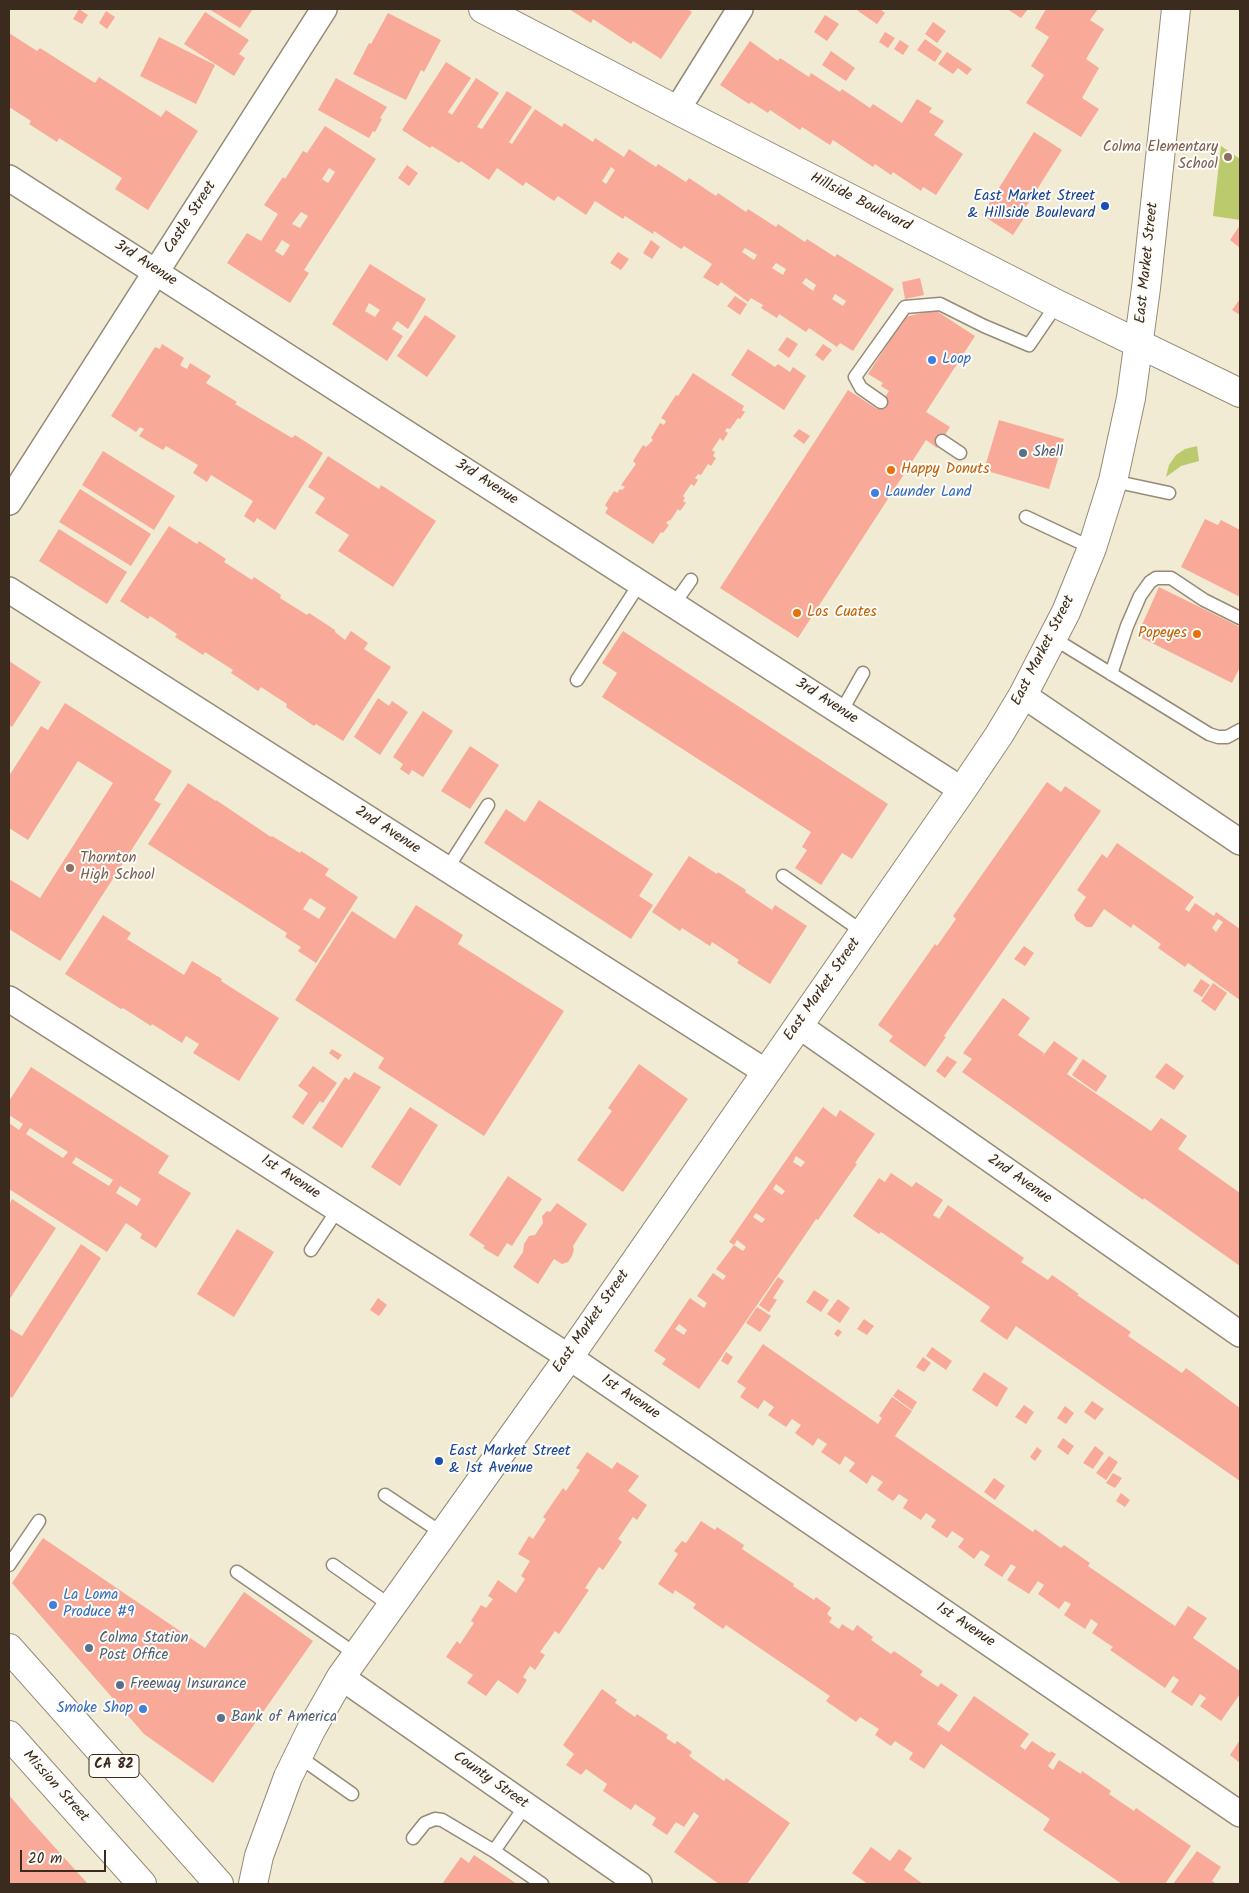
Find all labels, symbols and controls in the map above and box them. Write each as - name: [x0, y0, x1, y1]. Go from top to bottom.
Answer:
- place label: Colma Elementary School: [1103, 139, 1218, 174]
- marker: Colma Elementary School: [1222, 151, 1234, 163]
- street label: Hillside Boulevard: [806, 170, 914, 236]
- street label: Castle Street: [161, 178, 221, 258]
- place label: East Market Street & Hillside Boulevard: [967, 188, 1095, 223]
- marker: East Market Street & Hillside Boulevard: [1099, 200, 1111, 212]
- street label: East Market Street: [1133, 202, 1163, 324]
- street label: 3rd Avenue: [110, 237, 180, 291]
- place label: Loop: [942, 351, 971, 369]
- marker: Loop: [926, 354, 938, 366]
- place label: Shell: [1033, 444, 1063, 462]
- marker: Shell: [1017, 447, 1029, 459]
- street label: 3rd Avenue: [451, 456, 521, 510]
- place label: Happy Donuts: [901, 461, 989, 479]
- marker: Happy Donuts: [885, 464, 897, 476]
- place label: Launder Land: [885, 484, 971, 502]
- marker: Launder Land: [869, 487, 881, 499]
- street label: East Market Street: [1008, 593, 1080, 709]
- place label: Los Cuates: [807, 604, 877, 622]
- marker: Los Cuates: [791, 607, 803, 619]
- place label: Popeyes: [1138, 625, 1187, 643]
- marker: Popeyes: [1191, 628, 1203, 640]
- street label: 3rd Avenue: [791, 675, 861, 729]
- street label: 2nd Avenue: [351, 803, 423, 859]
- place label: Thornton High School: [80, 850, 155, 885]
- marker: Thornton High School: [64, 862, 76, 874]
- street label: East Market Street: [781, 935, 865, 1045]
- street label: 2nd Avenue: [983, 1151, 1055, 1209]
- street label: 1st Avenue: [257, 1152, 323, 1204]
- street label: East Market Street: [550, 1267, 634, 1377]
- street label: 1st Avenue: [597, 1372, 663, 1424]
- place label: East Market Street & 1st Avenue: [449, 1443, 570, 1478]
- marker: East Market Street & 1st Avenue: [433, 1455, 445, 1467]
- place label: La Loma Produce #9: [63, 1587, 134, 1622]
- marker: La Loma Produce #9: [47, 1599, 59, 1611]
- street label: 1st Avenue: [932, 1600, 998, 1652]
- place label: Colma Station Post Office: [99, 1630, 188, 1665]
- marker: Colma Station Post Office: [83, 1642, 95, 1654]
- place label: Freeway Insurance: [130, 1676, 246, 1694]
- marker: Freeway Insurance: [114, 1679, 126, 1691]
- place label: Smoke Shop: [57, 1700, 133, 1718]
- marker: Smoke Shop: [137, 1703, 149, 1715]
- place label: Bank of America: [231, 1709, 337, 1727]
- marker: Bank of America: [215, 1712, 227, 1724]
- street label: Mission Street: [18, 1747, 92, 1827]
- street label: County Street: [449, 1748, 531, 1814]
- road number: CA 82: [89, 1754, 139, 1778]
- scale bar: [22, 1840, 109, 1872]
- text: 20 m: [28, 1847, 62, 1871]

